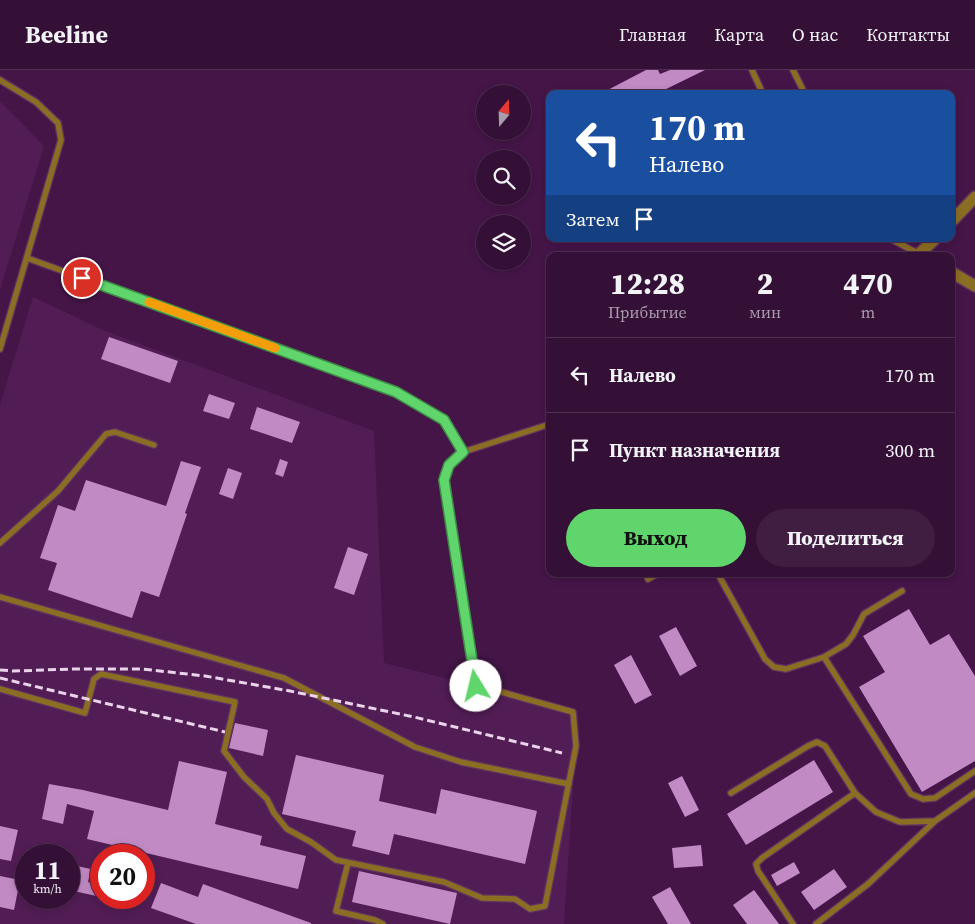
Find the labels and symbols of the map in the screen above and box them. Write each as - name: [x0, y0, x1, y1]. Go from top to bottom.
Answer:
- north arrow: [476, 85, 531, 140]
- pin: [61, 257, 103, 299]
- position arrow: [449, 659, 501, 711]
- speed limit sign: 20: [90, 844, 155, 909]

